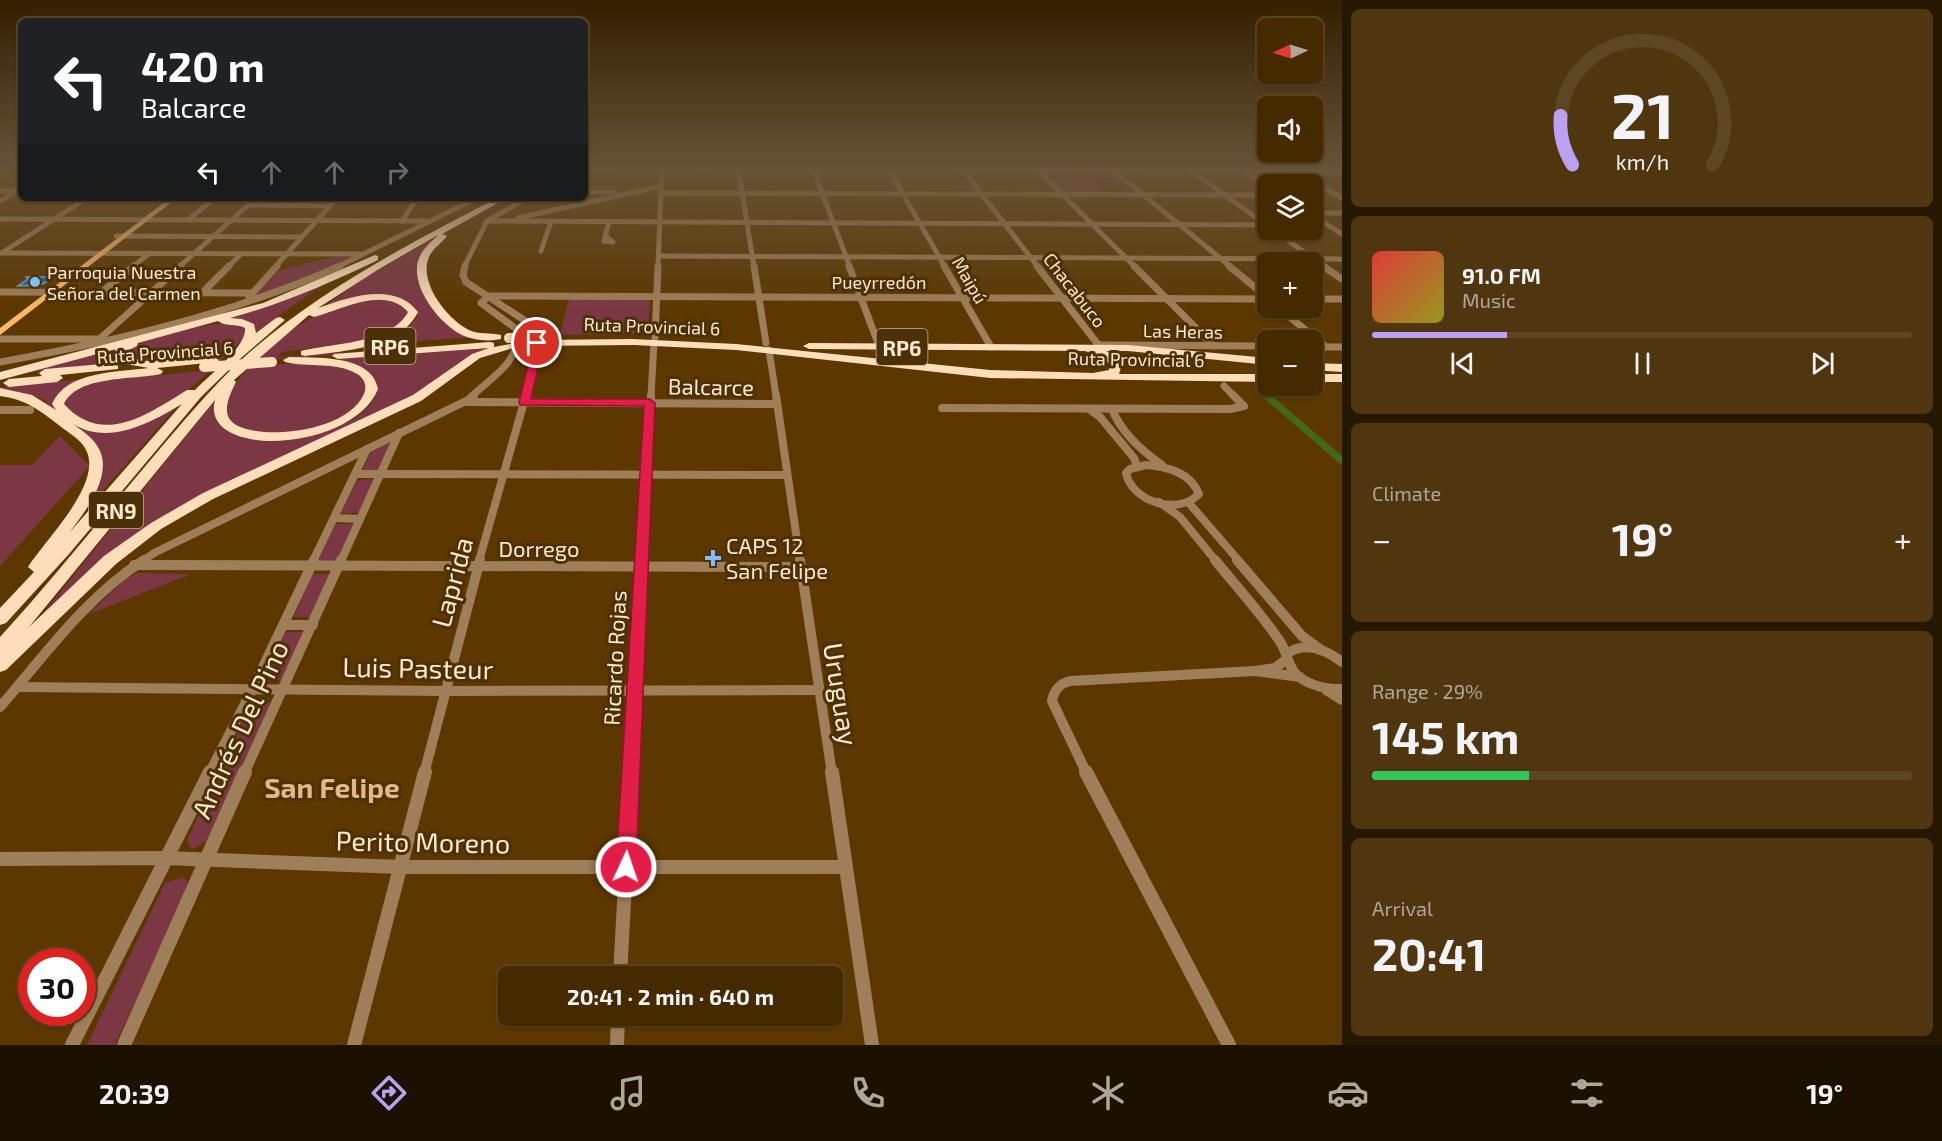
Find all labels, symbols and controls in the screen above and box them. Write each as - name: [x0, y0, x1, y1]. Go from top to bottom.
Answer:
- north arrow: [1257, 18, 1323, 84]
- map controls: [1257, 18, 1323, 396]
- text: 420 m: [141, 40, 265, 90]
- icon: left: [42, 42, 120, 120]
- text: 21: [1610, 77, 1674, 152]
- text: Balcarce: [141, 91, 247, 123]
- button: sound: [1257, 96, 1323, 162]
- text: km/h: [1615, 149, 1669, 174]
- icon: left: [192, 156, 225, 189]
- icon: ahead: [255, 156, 288, 189]
- icon: ahead: [318, 156, 351, 189]
- icon: right: [381, 156, 414, 189]
- button: layers: [1257, 174, 1323, 240]
- street label: Chacabuco: [1039, 248, 1111, 332]
- street label: Maipú: [948, 252, 992, 308]
- button: +: [1257, 252, 1323, 318]
- place label: Parroquia Nuestra Señora del Carmen: [47, 261, 201, 304]
- text: 91.0 FM: [1462, 262, 1541, 288]
- street label: Pueyrredón: [832, 271, 926, 293]
- marker: Parroquia Nuestra Señora del Carmen: [28, 275, 42, 289]
- text: Music: [1462, 288, 1516, 312]
- street label: Ruta Provincial 6: [583, 313, 721, 339]
- pin: [511, 317, 562, 368]
- street label: Las Heras: [1143, 319, 1223, 343]
- icon: arrive: [520, 326, 553, 359]
- road number: RP6: [364, 328, 416, 364]
- road number: RP6: [876, 329, 928, 365]
- button: −: [1257, 330, 1323, 396]
- street label: Ruta Provincial 6: [96, 336, 234, 368]
- street label: Ruta Provincial 6: [1067, 347, 1205, 371]
- icon: previous: [1446, 347, 1479, 380]
- icon: pause: [1626, 347, 1659, 380]
- icon: next: [1806, 347, 1839, 380]
- street label: Balcarce: [668, 372, 754, 400]
- text: Climate: [1372, 481, 1441, 505]
- road number: RN9: [89, 492, 143, 528]
- text: 19°: [1612, 511, 1673, 565]
- text: −: [1372, 519, 1391, 559]
- text: +: [1894, 519, 1912, 559]
- place label: CAPS 12 San Felipe: [726, 532, 828, 583]
- street label: Laprida: [424, 533, 479, 631]
- street label: Dorrego: [499, 535, 579, 561]
- marker: CAPS 12 San Felipe: [704, 549, 722, 567]
- street label: Ricardo Rojas: [597, 590, 632, 726]
- street label: Andrés Del Pino: [184, 635, 294, 823]
- street label: Uruguay: [817, 640, 866, 748]
- street label: Luis Pasteur: [342, 650, 494, 684]
- text: Range · 29%: [1372, 679, 1483, 703]
- text: 145 km: [1372, 709, 1519, 763]
- district label: San Felipe: [264, 770, 400, 804]
- street label: Perito Moreno: [336, 823, 510, 859]
- position arrow: [594, 835, 658, 899]
- text: Arrival: [1372, 896, 1433, 920]
- text: 20:41: [1372, 926, 1486, 980]
- speed limit sign: 30: [18, 948, 96, 1026]
- text: 20:41 · 2 min · 640 m: [567, 983, 774, 1009]
- icon: directions: [368, 1072, 410, 1114]
- icon: music: [607, 1072, 649, 1114]
- icon: phone: [847, 1072, 889, 1114]
- icon: climate: [1087, 1072, 1129, 1114]
- icon: car: [1327, 1072, 1369, 1114]
- icon: filters: [1566, 1072, 1608, 1114]
- text: 20:39: [99, 1077, 170, 1109]
- text: 19°: [1806, 1077, 1843, 1109]

